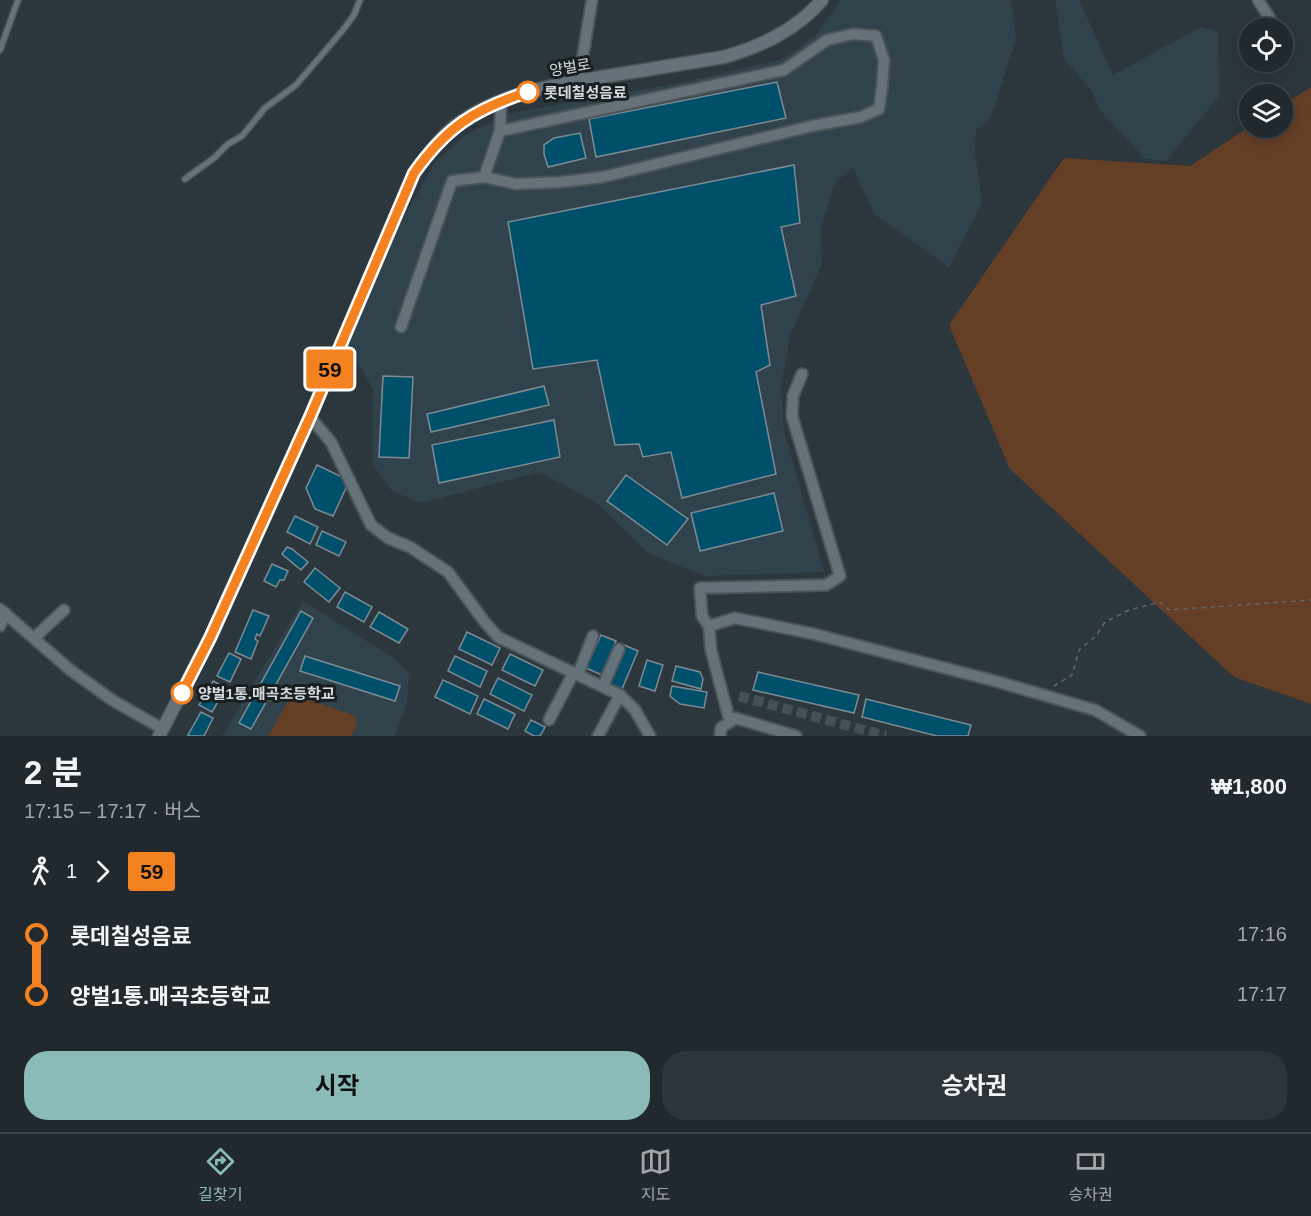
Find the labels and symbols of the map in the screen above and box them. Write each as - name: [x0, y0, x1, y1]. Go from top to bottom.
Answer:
- street label: 양벌로: [548, 55, 592, 79]
- marker: 롯데칠성음료: [517, 81, 539, 103]
- place label: 롯데칠성음료: [544, 84, 627, 101]
- line badge: 59: [303, 350, 357, 388]
- marker: 양벌1통.매곡초등학교: [171, 682, 193, 704]
- place label: 양벌1통.매곡초등학교: [198, 685, 335, 702]

